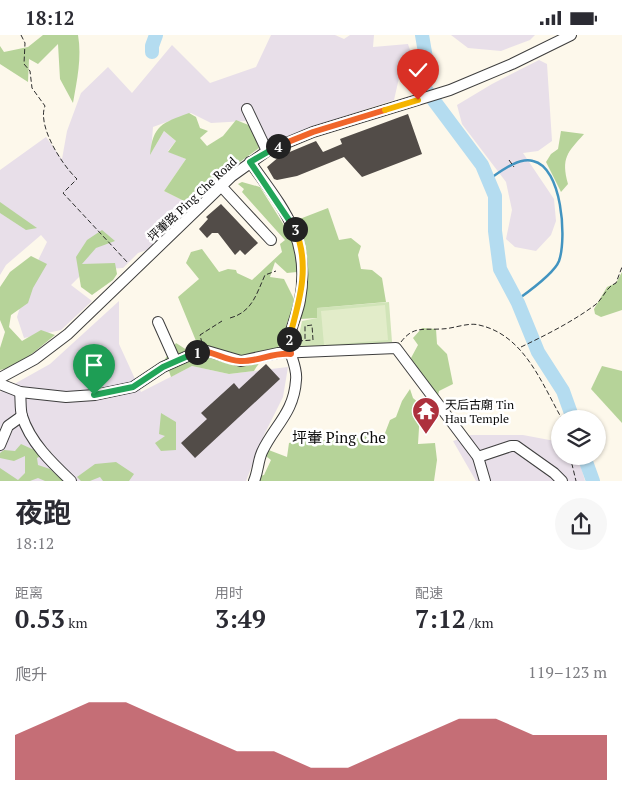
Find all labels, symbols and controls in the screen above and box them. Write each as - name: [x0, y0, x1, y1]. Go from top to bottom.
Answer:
- text: 18:12: [25, 5, 74, 30]
- pin: [397, 49, 439, 100]
- icon: check: [404, 56, 432, 84]
- pin: 4: [266, 133, 290, 159]
- text: 4: [275, 137, 282, 156]
- street label: 坪輋路 Ping Che Road: [144, 154, 240, 244]
- pin: 3: [282, 217, 308, 241]
- text: 3: [292, 220, 299, 239]
- pin: 2: [276, 327, 302, 351]
- text: 2: [286, 330, 293, 349]
- pin: 1: [184, 339, 210, 365]
- text: 1: [194, 343, 201, 362]
- pin: [73, 344, 115, 395]
- icon: arrive: [80, 351, 108, 379]
- temple icon: 天后古廟 Tin Hau Temple: [411, 396, 441, 435]
- place label: 天后古廟 Tin Hau Temple: [445, 397, 514, 426]
- map controls: [551, 410, 606, 465]
- button: layers: [551, 410, 606, 465]
- district label: 坪輋 Ping Che: [292, 427, 386, 447]
- text: 夜跑: [15, 494, 71, 531]
- button: share: [555, 498, 607, 550]
- text: 18:12: [15, 532, 54, 554]
- text: 距离: [15, 583, 43, 602]
- text: 用时: [215, 583, 243, 602]
- text: 配速: [415, 583, 443, 602]
- text: 0.53: [15, 602, 65, 635]
- text: 3:49: [215, 602, 266, 635]
- text: 7:12: [415, 602, 466, 635]
- text: km: [65, 613, 88, 632]
- text: /km: [466, 613, 493, 632]
- text: 119–123 m: [528, 661, 607, 683]
- text: 爬升: [15, 663, 47, 685]

